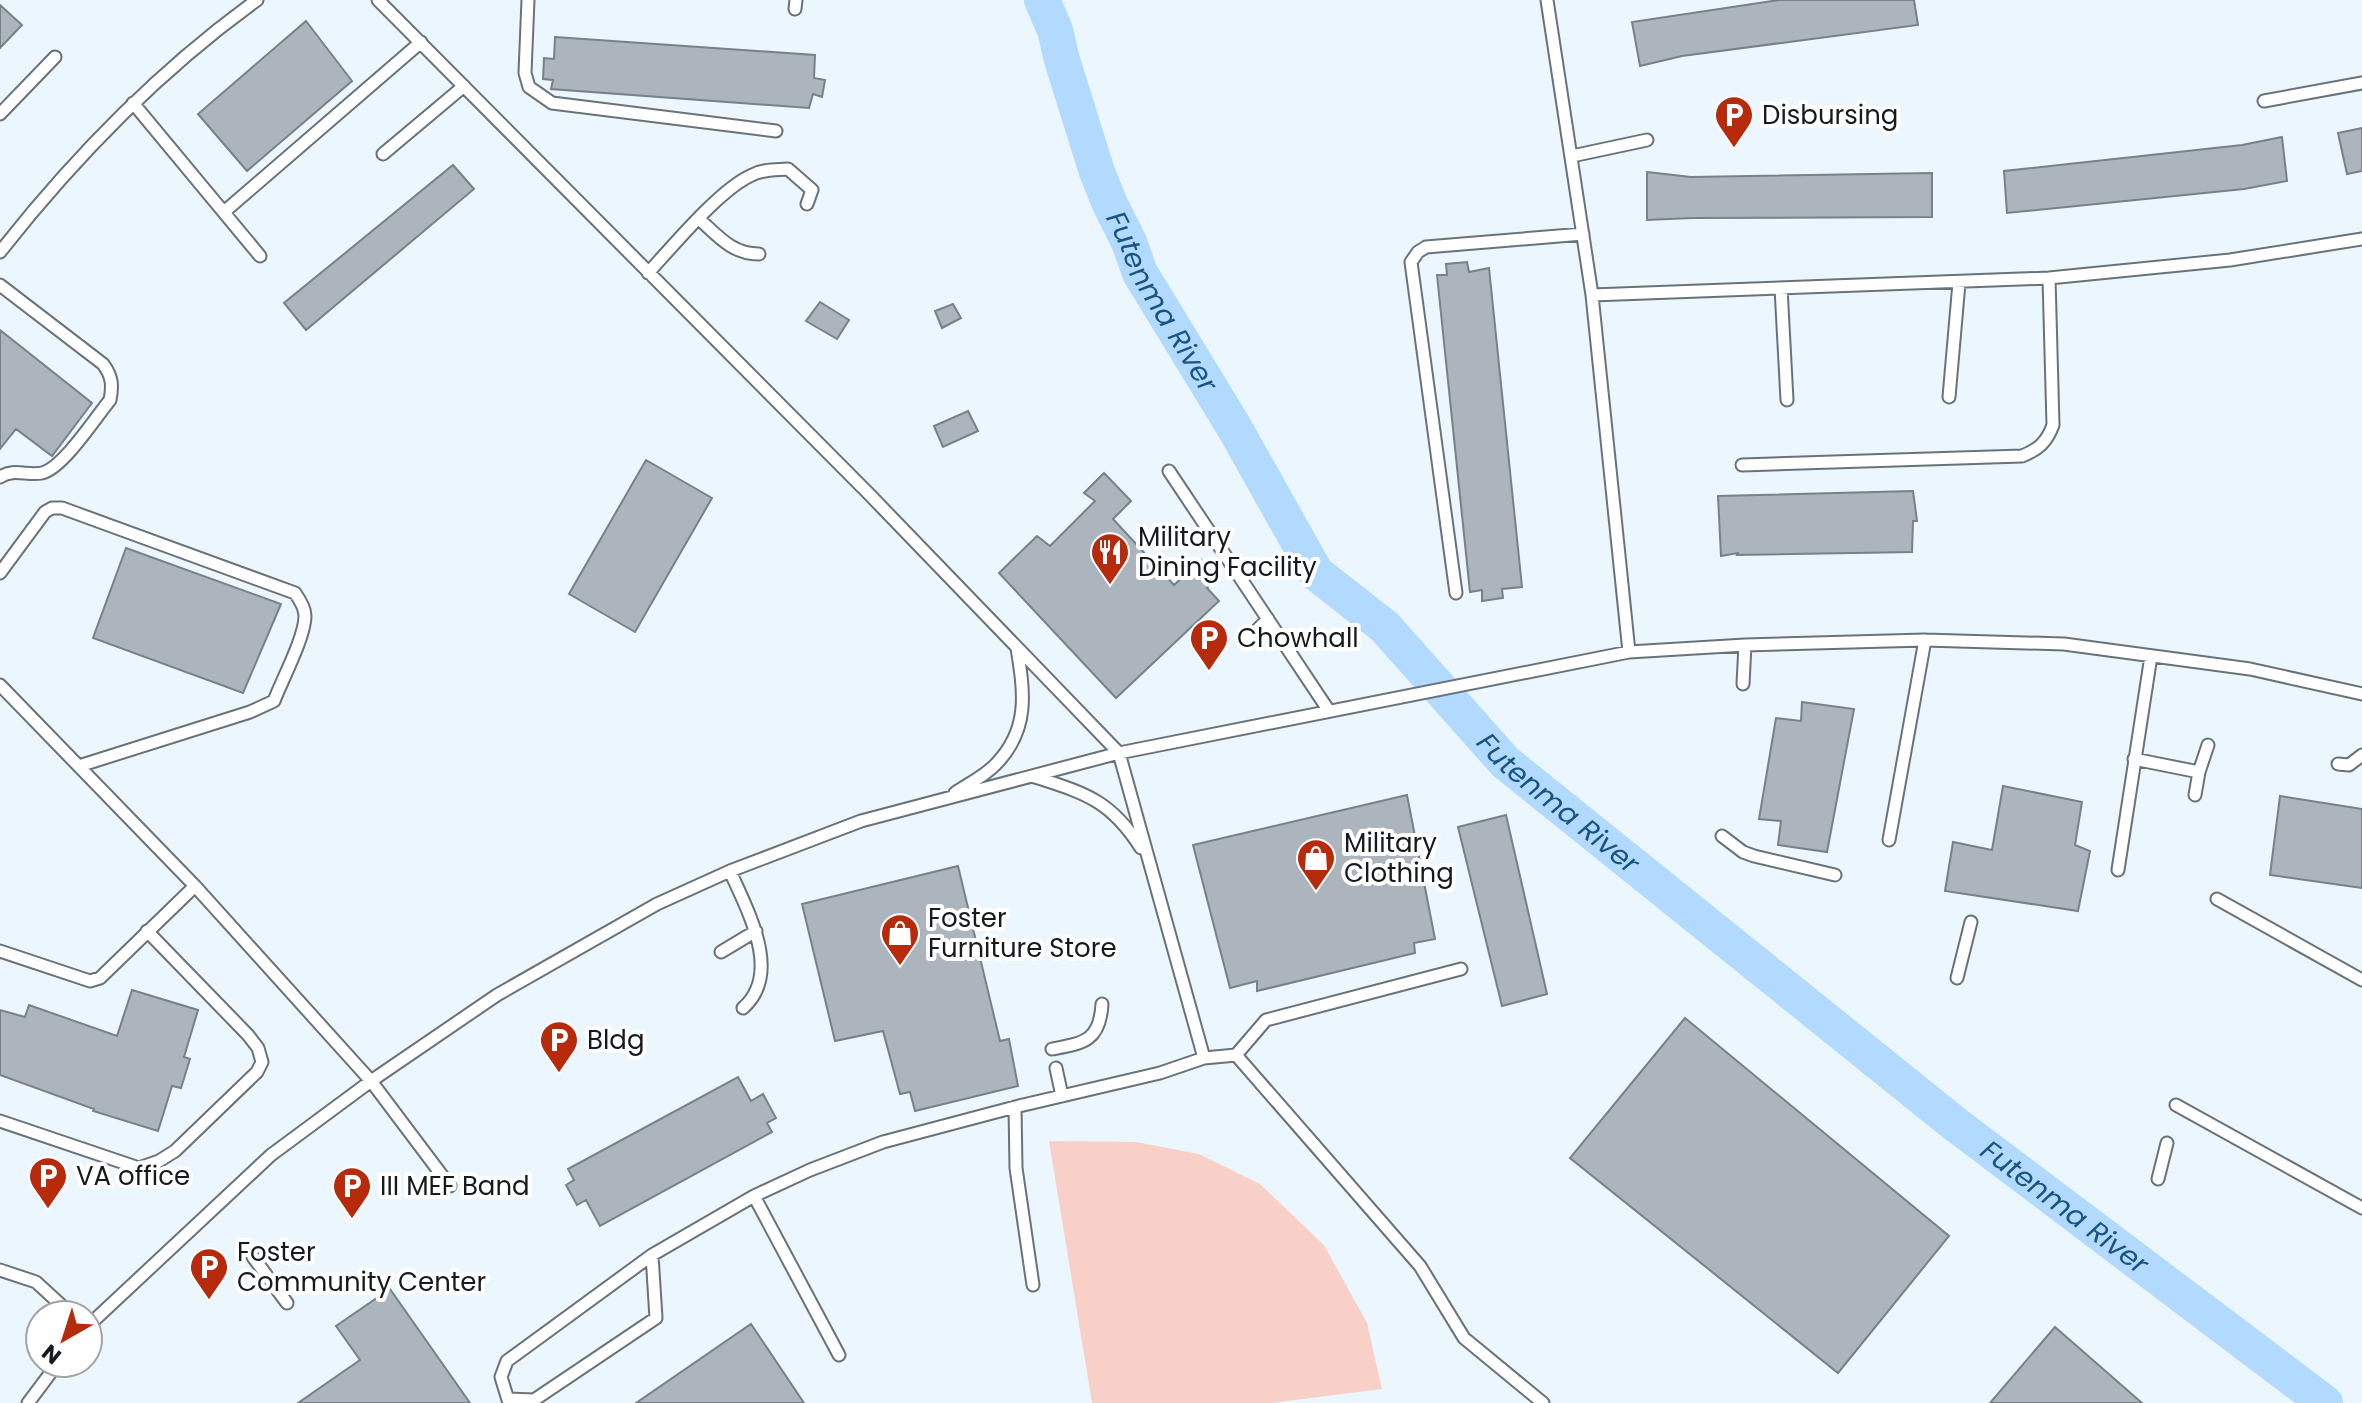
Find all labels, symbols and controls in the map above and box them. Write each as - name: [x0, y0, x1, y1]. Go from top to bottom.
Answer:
- parking icon: Disbursing: [1713, 94, 1755, 149]
- place label: Disbursing: [1762, 97, 1898, 133]
- water label: Futenma River: [1097, 204, 1227, 400]
- place label: Military Dining Facility: [1138, 519, 1317, 585]
- restaurant icon: Military Dining Facility: [1089, 531, 1131, 586]
- parking icon: Chowhall: [1188, 617, 1230, 672]
- place label: Chowhall: [1237, 620, 1359, 656]
- water label: Futenma River: [1468, 724, 1648, 883]
- place label: Military Clothing: [1344, 825, 1454, 891]
- shop icon: Military Clothing: [1295, 837, 1337, 892]
- place label: Foster Furniture Store: [928, 900, 1117, 966]
- shop icon: Foster Furniture Store: [879, 912, 921, 967]
- parking icon: Bldg: [538, 1019, 580, 1074]
- place label: Bldg: [587, 1022, 645, 1058]
- water label: Futenma River: [1973, 1131, 2157, 1284]
- parking icon: VA office: [27, 1155, 69, 1210]
- place label: VA office: [76, 1158, 190, 1194]
- parking icon: III MEF Band: [331, 1165, 373, 1220]
- place label: III MEF Band: [380, 1168, 530, 1204]
- place label: Foster Community Center: [237, 1234, 486, 1300]
- parking icon: Foster Community Center: [188, 1246, 230, 1301]
- north arrow: [24, 1299, 104, 1379]
- text: N: [36, 1337, 68, 1371]

